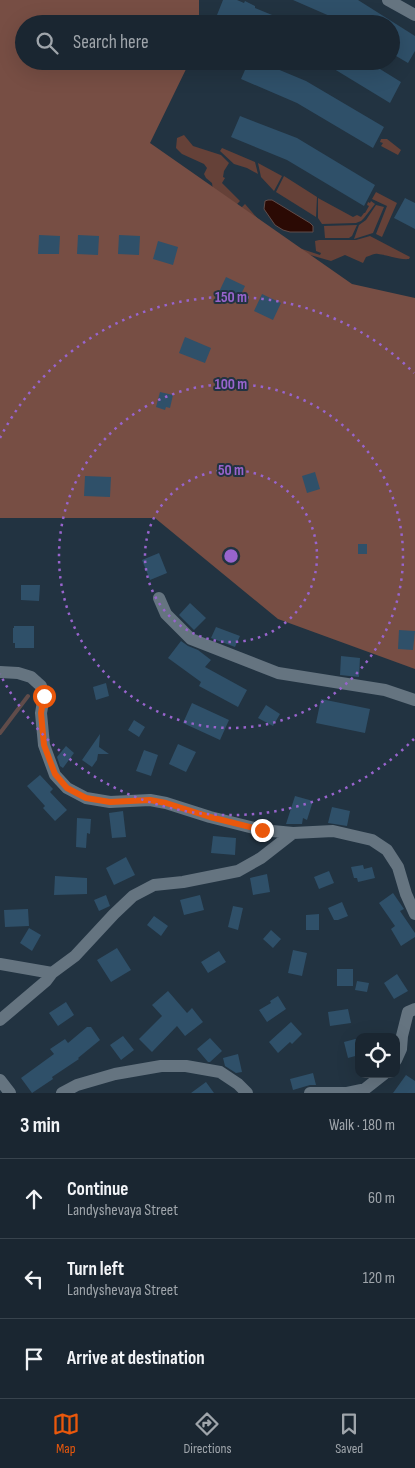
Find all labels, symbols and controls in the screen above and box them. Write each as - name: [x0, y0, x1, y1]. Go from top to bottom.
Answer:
- search box: [15, 15, 400, 70]
- icon: search: [33, 29, 61, 57]
- text: Search here: [73, 31, 149, 54]
- text: 150 m: [215, 288, 247, 307]
- text: 100 m: [215, 375, 247, 394]
- text: 50 m: [218, 461, 244, 480]
- centre of rings: [222, 547, 240, 565]
- route start: [33, 685, 56, 708]
- route end: [251, 819, 274, 842]
- map controls: [355, 1033, 400, 1078]
- button: locate: [355, 1033, 400, 1078]
- text: 3 min: [20, 1113, 60, 1138]
- text: Walk · 180 m: [329, 1116, 395, 1135]
- text: Continue: [67, 1178, 128, 1201]
- icon: ahead: [20, 1185, 48, 1213]
- text: 60 m: [368, 1189, 395, 1208]
- text: Landyshevaya Street: [67, 1201, 178, 1220]
- text: Turn left: [67, 1258, 124, 1281]
- icon: left: [20, 1265, 48, 1293]
- text: 120 m: [363, 1269, 395, 1288]
- text: Landyshevaya Street: [67, 1281, 178, 1300]
- icon: arrive: [20, 1345, 48, 1373]
- text: Arrive at destination: [67, 1347, 205, 1370]
- tab: Map: [52, 1410, 80, 1457]
- tab: Directions: [183, 1410, 232, 1457]
- tab: Saved: [335, 1410, 363, 1457]

